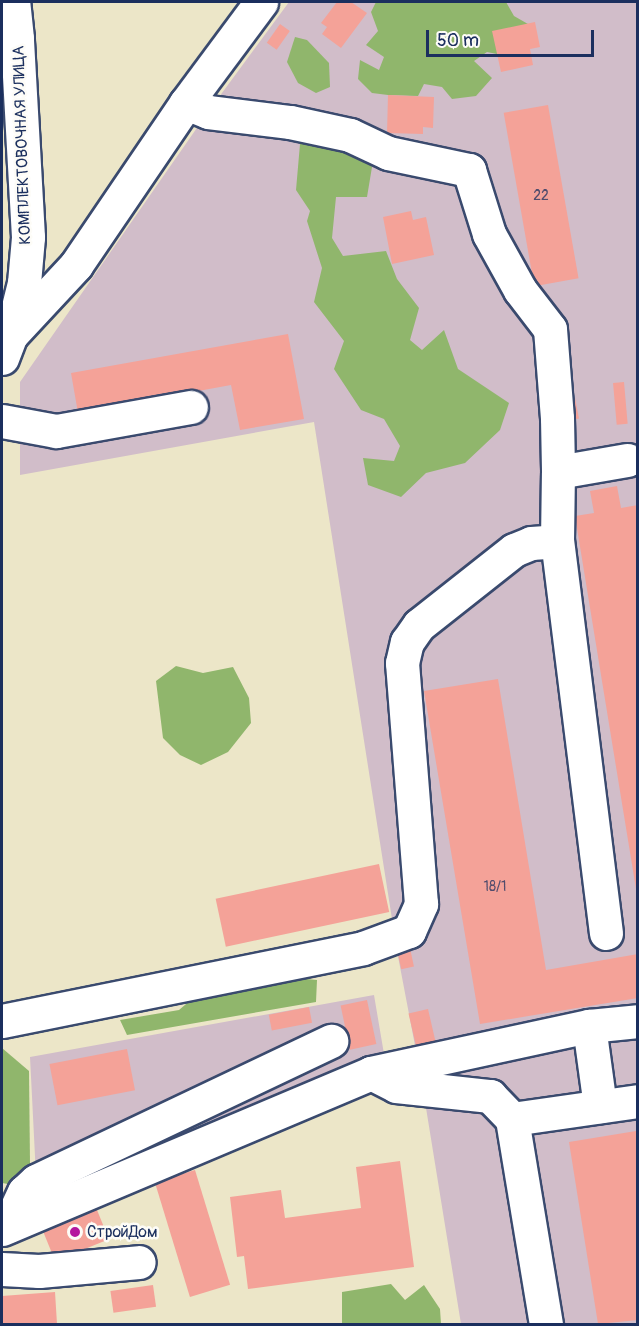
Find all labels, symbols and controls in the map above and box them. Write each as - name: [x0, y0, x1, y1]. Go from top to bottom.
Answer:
- scale bar: [429, 18, 597, 56]
- text: 50 m: [437, 29, 479, 52]
- street label: КОМПЛЕКТОВОЧНАЯ УЛИЦА: [9, 45, 35, 245]
- house number: 22: [533, 188, 549, 204]
- house number: 18/1: [483, 879, 507, 895]
- place label: СтройДом: [87, 1222, 157, 1242]
- marker: СтройДом: [68, 1225, 82, 1239]

